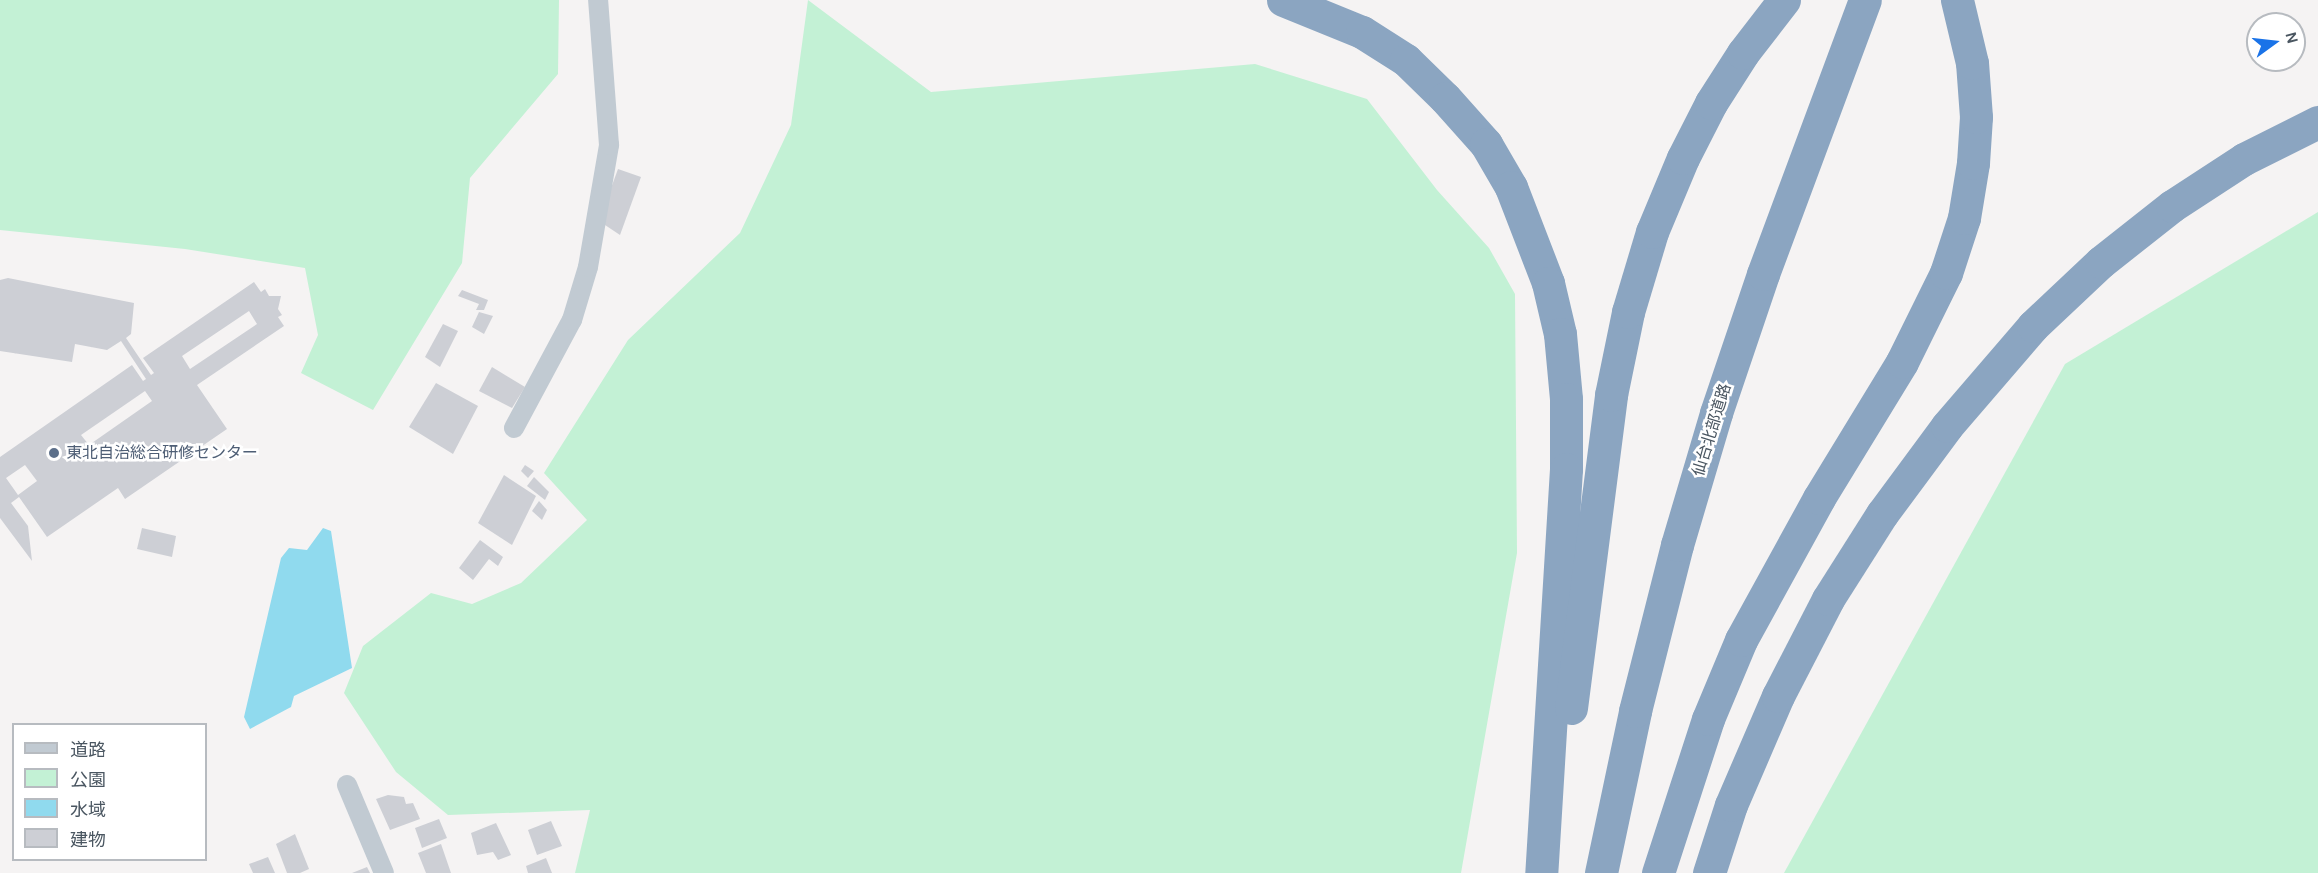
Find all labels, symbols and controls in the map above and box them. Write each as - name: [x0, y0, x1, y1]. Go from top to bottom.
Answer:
- north arrow: [2246, 12, 2306, 72]
- text: N: [2281, 30, 2303, 46]
- street label: 仙台北部道路: [1689, 381, 1735, 479]
- place label: 東北自治総合研修センター: [66, 443, 258, 463]
- marker: 東北自治総合研修センター: [47, 446, 61, 460]
- legend: [12, 723, 207, 861]
- text: 道路: [70, 739, 106, 761]
- text: 公園: [70, 769, 106, 791]
- text: 水域: [70, 799, 106, 821]
- text: 建物: [70, 829, 106, 851]

